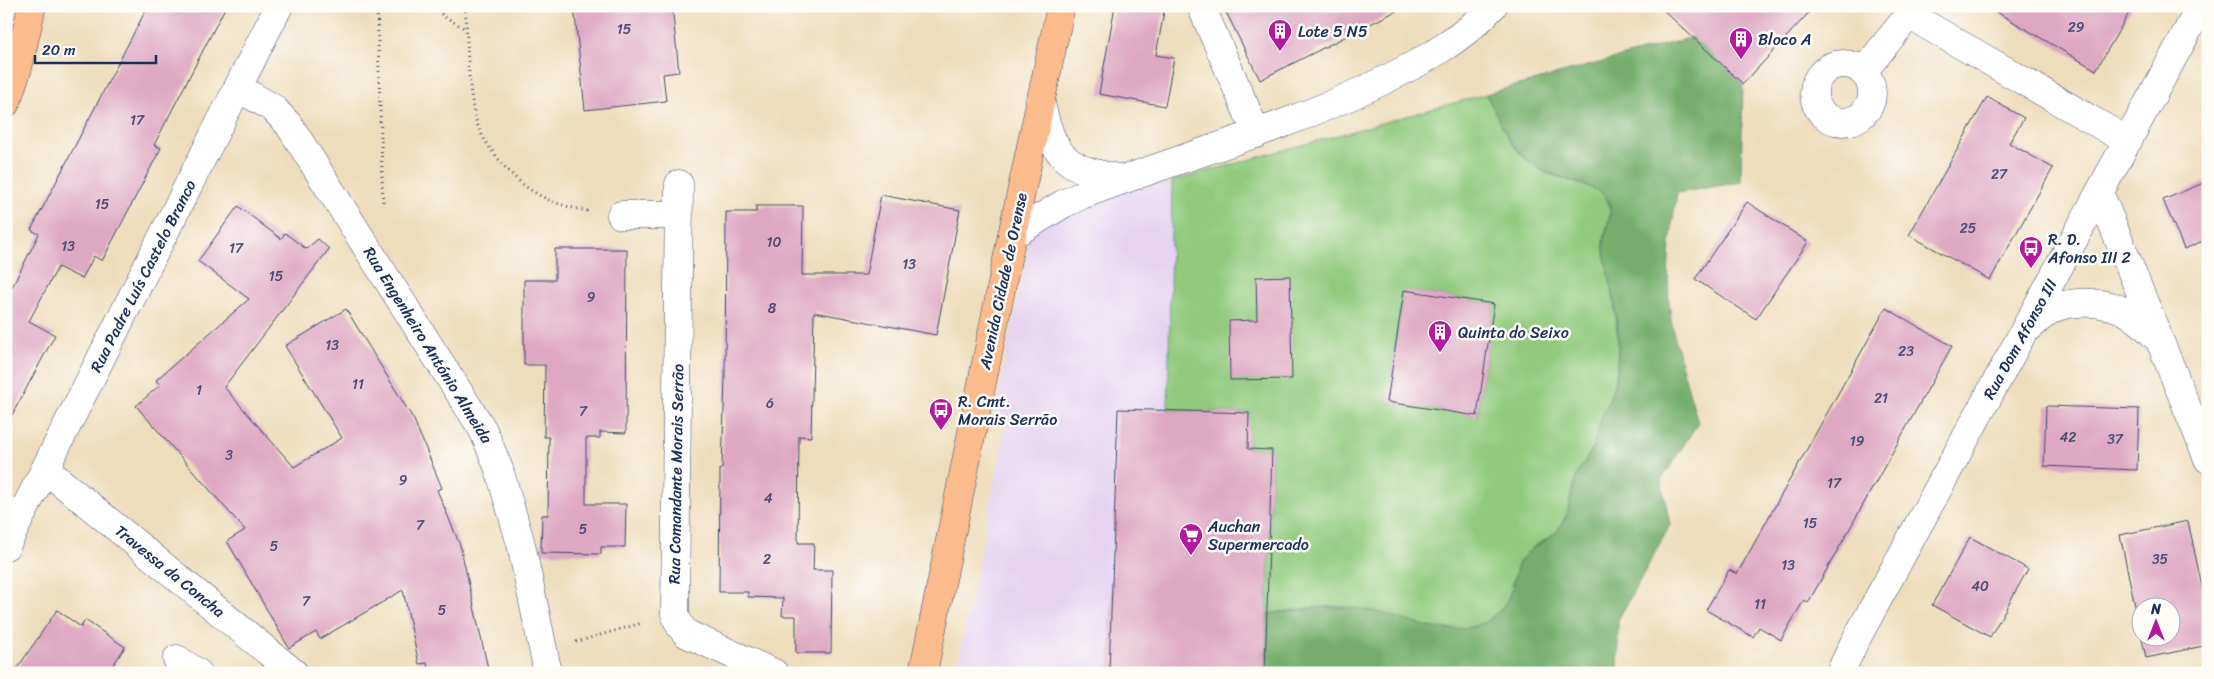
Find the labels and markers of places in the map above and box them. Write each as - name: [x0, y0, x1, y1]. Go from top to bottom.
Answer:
- place label: Lote 5 N5: [1298, 17, 1368, 46]
- building icon: Lote 5 N5: [1267, 18, 1293, 52]
- place label: Bloco A: [1758, 25, 1812, 54]
- building icon: Bloco A: [1728, 26, 1754, 60]
- place label: R. D. Afonso III 2: [2047, 225, 2131, 272]
- bus stop icon: R. D. Afonso III 2: [2018, 235, 2044, 269]
- place label: Quinta do Seixo: [1458, 318, 1569, 347]
- building icon: Quinta do Seixo: [1427, 319, 1453, 353]
- place label: R. Cmt. Morais Serrão: [958, 387, 1057, 434]
- bus stop icon: R. Cmt. Morais Serrão: [928, 397, 954, 431]
- place label: Auchan Supermercado: [1207, 512, 1309, 559]
- supermarket icon: Auchan Supermercado: [1178, 522, 1204, 556]

